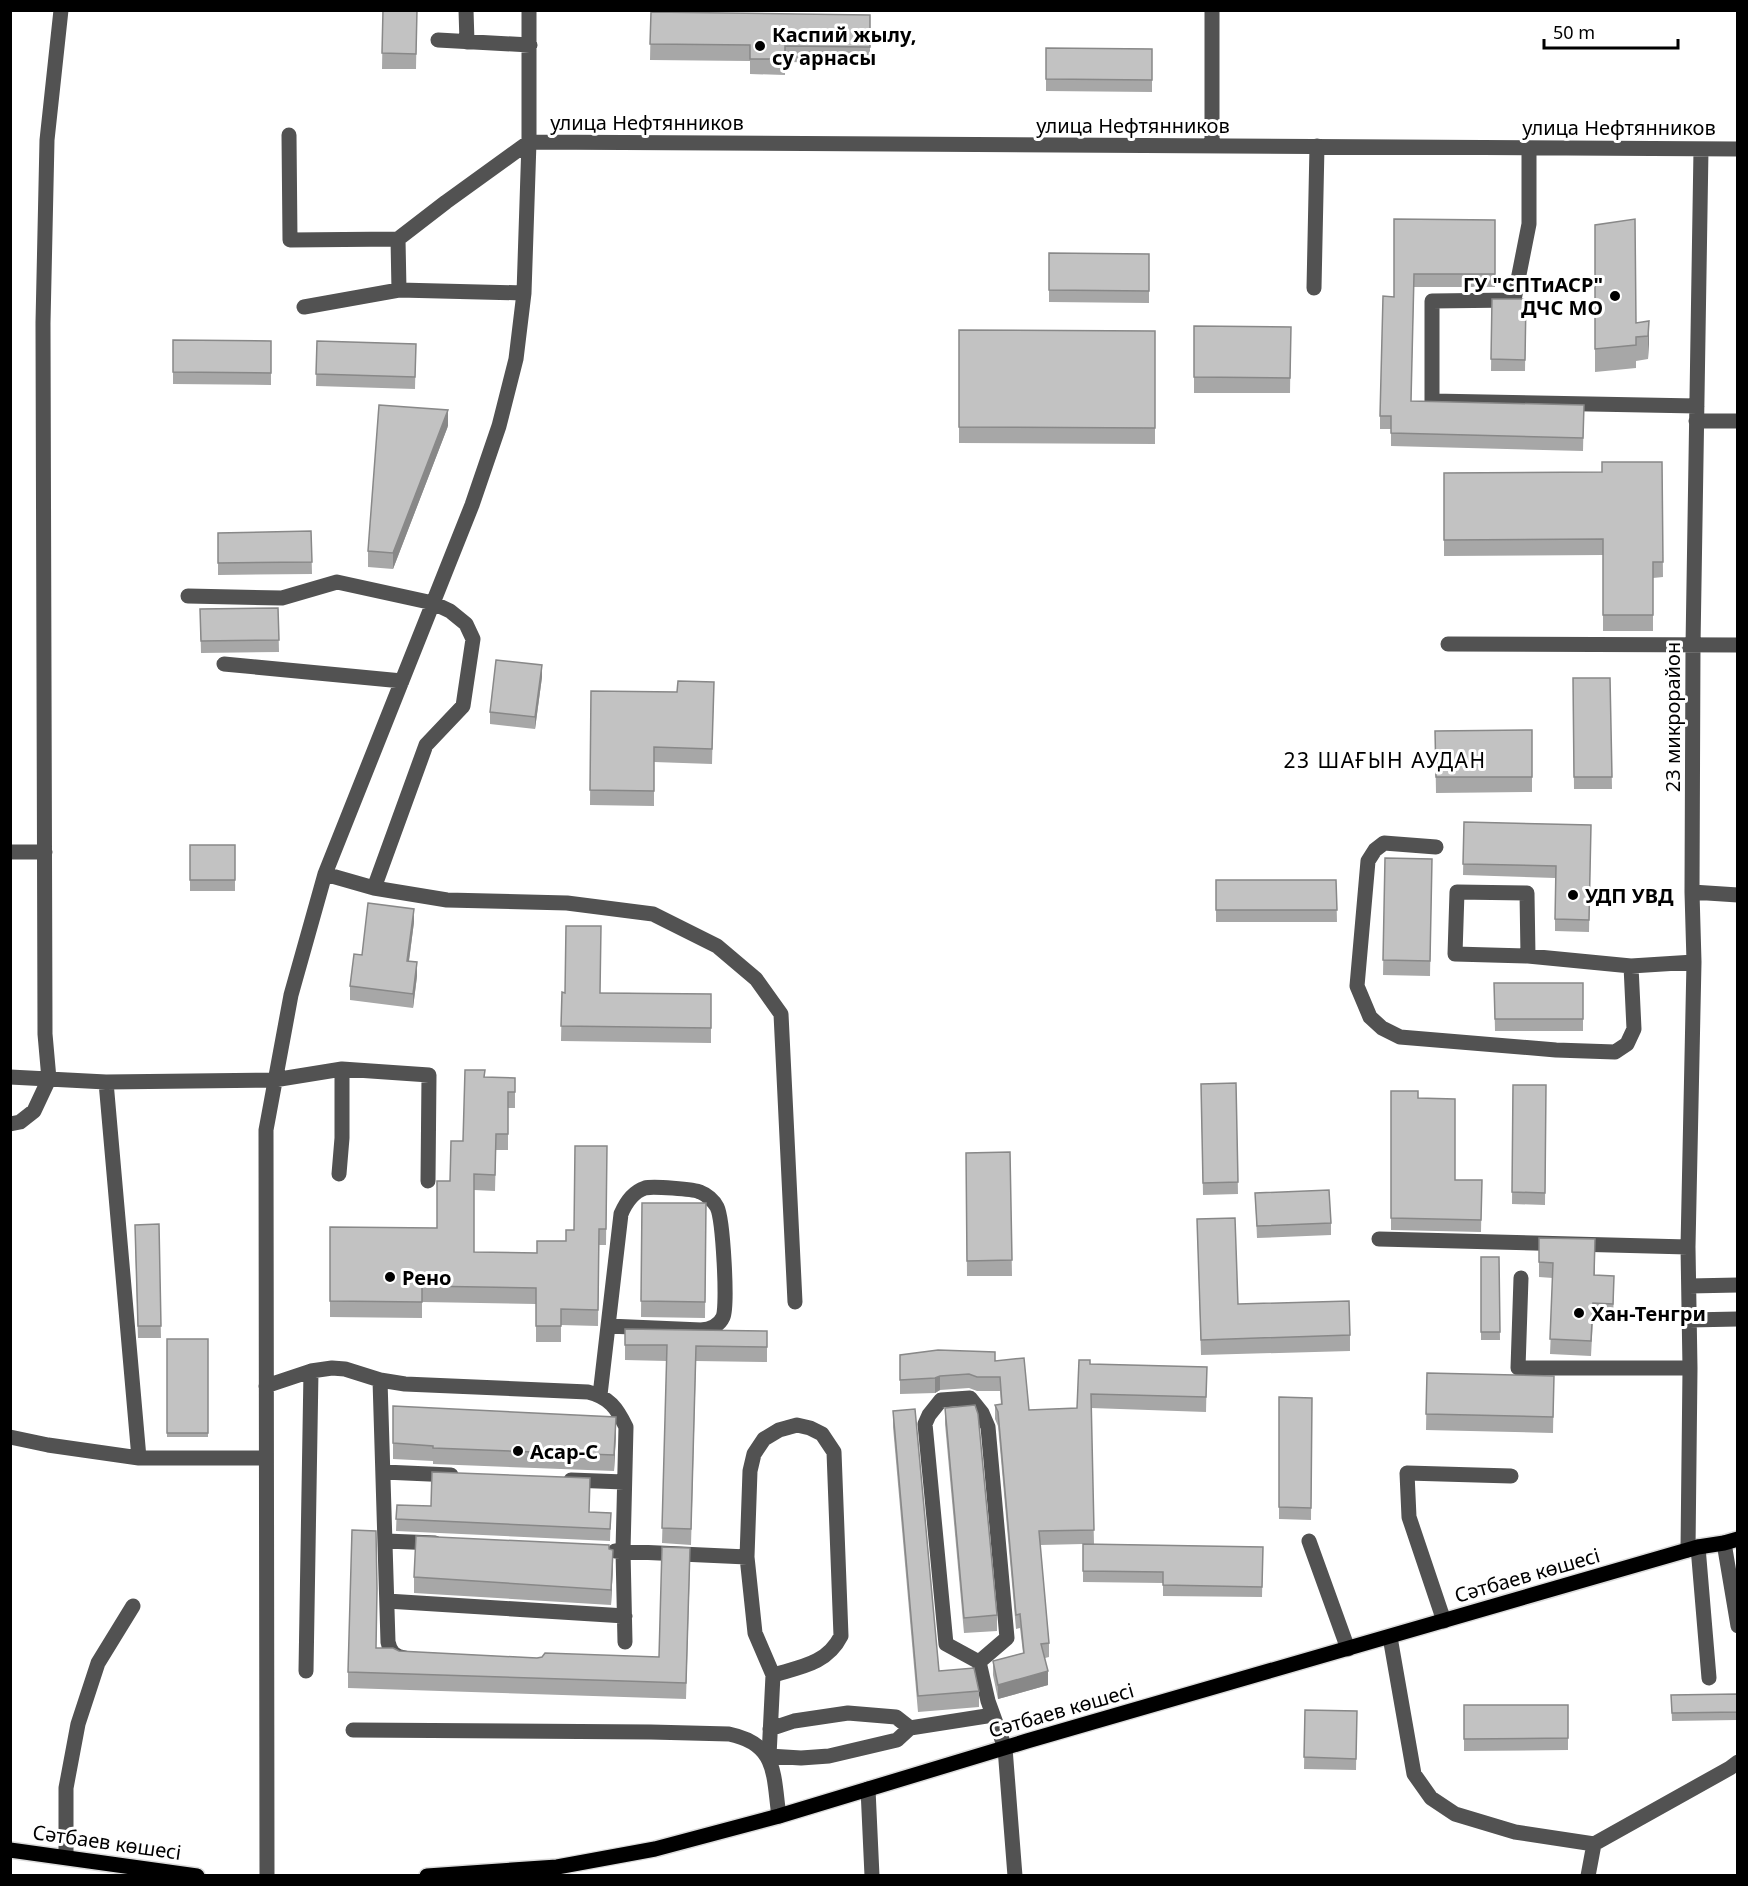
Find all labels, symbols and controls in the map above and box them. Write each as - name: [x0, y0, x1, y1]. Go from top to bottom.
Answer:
- scale bar: [1544, 12, 1678, 50]
- text: 50 m: [1553, 20, 1595, 44]
- place label: Каспий жылу, су арнасы: [772, 21, 916, 71]
- marker: Каспий жылу, су арнасы: [753, 39, 767, 53]
- street label: улица Нефтянников: [550, 109, 744, 136]
- street label: улица Нефтянников: [1036, 112, 1230, 139]
- street label: улица Нефтянников: [1522, 114, 1716, 141]
- place label: ГУ "СПТиАСР" ДЧС МО: [1463, 271, 1603, 321]
- marker: ГУ "СПТиАСР" ДЧС МО: [1608, 289, 1622, 303]
- street label: 23 микрорайон: [1659, 642, 1686, 792]
- district label: 23 ШАҒЫН АУДАН: [1283, 746, 1487, 774]
- place label: УДП УВД: [1585, 882, 1674, 909]
- marker: УДП УВД: [1566, 888, 1580, 902]
- place label: Рено: [402, 1264, 451, 1291]
- marker: Рено: [383, 1270, 397, 1284]
- place label: Хан-Тенгри: [1591, 1300, 1706, 1327]
- marker: Хан-Тенгри: [1572, 1306, 1586, 1320]
- place label: Асар-С: [530, 1438, 598, 1465]
- marker: Асар-С: [511, 1444, 525, 1458]
- street label: Сәтбаев көшесі: [1451, 1541, 1603, 1609]
- street label: Сәтбаев көшесі: [985, 1676, 1137, 1744]
- street label: Сәтбаев көшесі: [31, 1818, 183, 1866]

